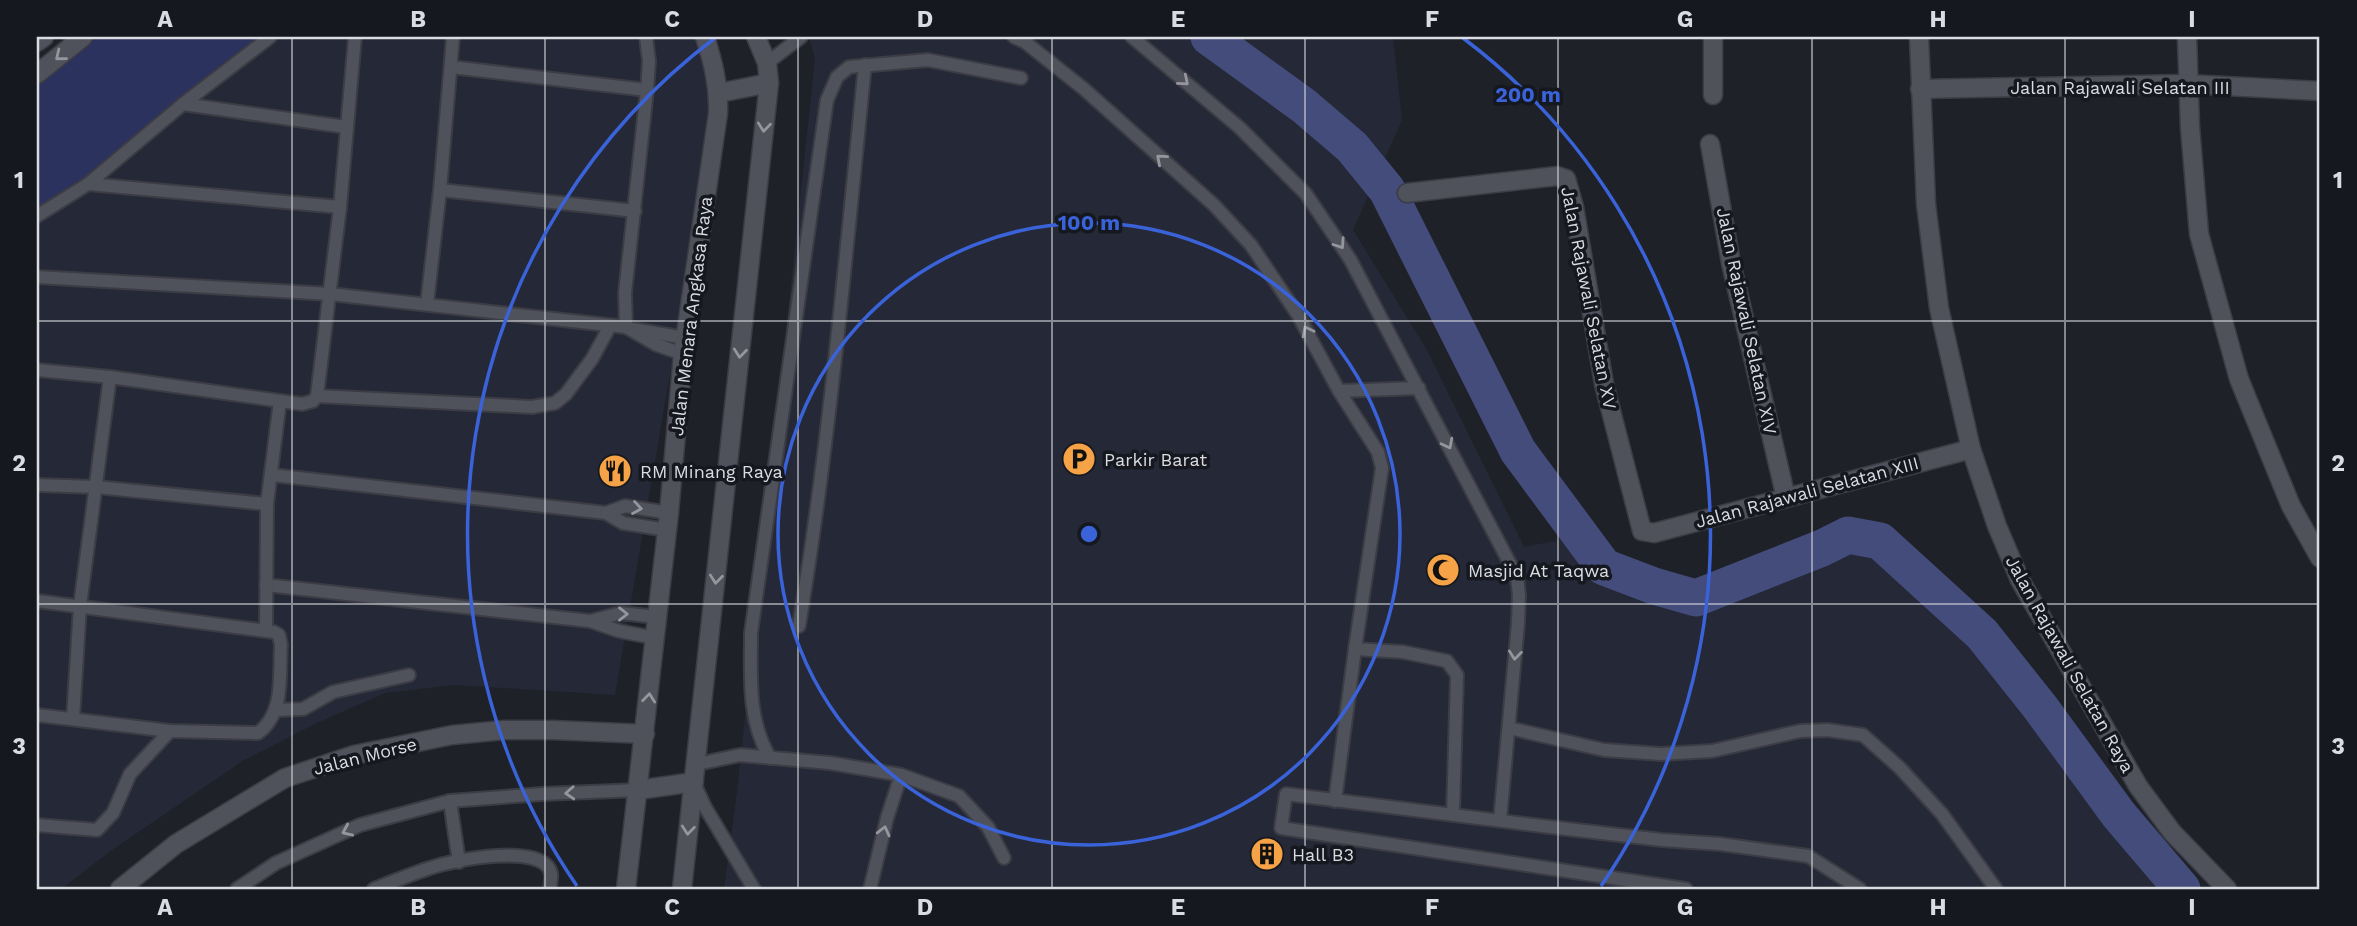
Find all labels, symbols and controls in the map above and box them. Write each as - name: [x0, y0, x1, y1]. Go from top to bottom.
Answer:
- text: A: [157, 6, 173, 33]
- text: B: [410, 6, 426, 33]
- text: C: [664, 6, 680, 33]
- text: D: [917, 6, 933, 33]
- text: E: [1171, 6, 1185, 33]
- text: F: [1425, 6, 1439, 33]
- text: G: [1677, 6, 1693, 33]
- text: H: [1929, 6, 1947, 33]
- text: I: [2188, 6, 2196, 33]
- one-way arrow: [55, 47, 67, 60]
- one-way arrow: [1176, 73, 1189, 85]
- street label: Jalan Rajawali Selatan III: [2010, 77, 2230, 98]
- text: 200 m: [1495, 82, 1561, 107]
- one-way arrow: [757, 121, 772, 133]
- one-way arrow: [1156, 155, 1169, 167]
- text: 1: [14, 167, 24, 194]
- text: 1: [2333, 167, 2343, 194]
- street label: Jalan Rajawali Selatan XV: [1557, 185, 1621, 411]
- street label: Jalan Menara Angkasa Raya: [666, 195, 716, 437]
- street label: Jalan Rajawali Selatan XIV: [1713, 206, 1781, 437]
- text: 100 m: [1058, 210, 1120, 235]
- one-way arrow: [1332, 236, 1344, 249]
- one-way arrow: [1301, 326, 1315, 338]
- one-way arrow: [733, 348, 748, 359]
- one-way arrow: [1440, 437, 1454, 450]
- parking icon: Parkir Barat: [1060, 440, 1098, 478]
- place label: Parkir Barat: [1104, 449, 1207, 470]
- text: 2: [12, 450, 26, 477]
- text: 2: [2331, 450, 2345, 477]
- restaurant icon: RM Minang Raya: [596, 452, 634, 490]
- street label: Jalan Rajawali Selatan XIII: [1693, 452, 1921, 532]
- place label: RM Minang Raya: [640, 461, 783, 482]
- one-way arrow: [631, 501, 643, 516]
- centre of rings: [1077, 522, 1101, 546]
- mosque icon: Masjid At Taqwa: [1424, 551, 1462, 589]
- street label: Jalan Rajawali Selatan Raya: [2002, 552, 2138, 776]
- place label: Masjid At Taqwa: [1468, 560, 1609, 581]
- one-way arrow: [708, 574, 723, 585]
- one-way arrow: [618, 606, 629, 622]
- one-way arrow: [1507, 649, 1522, 661]
- one-way arrow: [641, 692, 656, 703]
- text: 3: [12, 733, 26, 760]
- street label: Jalan Morse: [311, 733, 419, 779]
- text: 3: [2331, 733, 2345, 760]
- one-way arrow: [564, 785, 575, 800]
- one-way arrow: [342, 823, 354, 837]
- one-way arrow: [681, 824, 696, 836]
- one-way arrow: [876, 826, 890, 838]
- building icon: Hall B3: [1248, 835, 1286, 873]
- place label: Hall B3: [1292, 844, 1354, 865]
- text: A: [157, 894, 173, 921]
- text: B: [410, 894, 426, 921]
- text: C: [664, 894, 680, 921]
- text: D: [917, 894, 933, 921]
- text: E: [1171, 894, 1185, 921]
- text: F: [1425, 894, 1439, 921]
- text: G: [1677, 894, 1693, 921]
- text: H: [1929, 894, 1947, 921]
- text: I: [2188, 894, 2196, 921]

